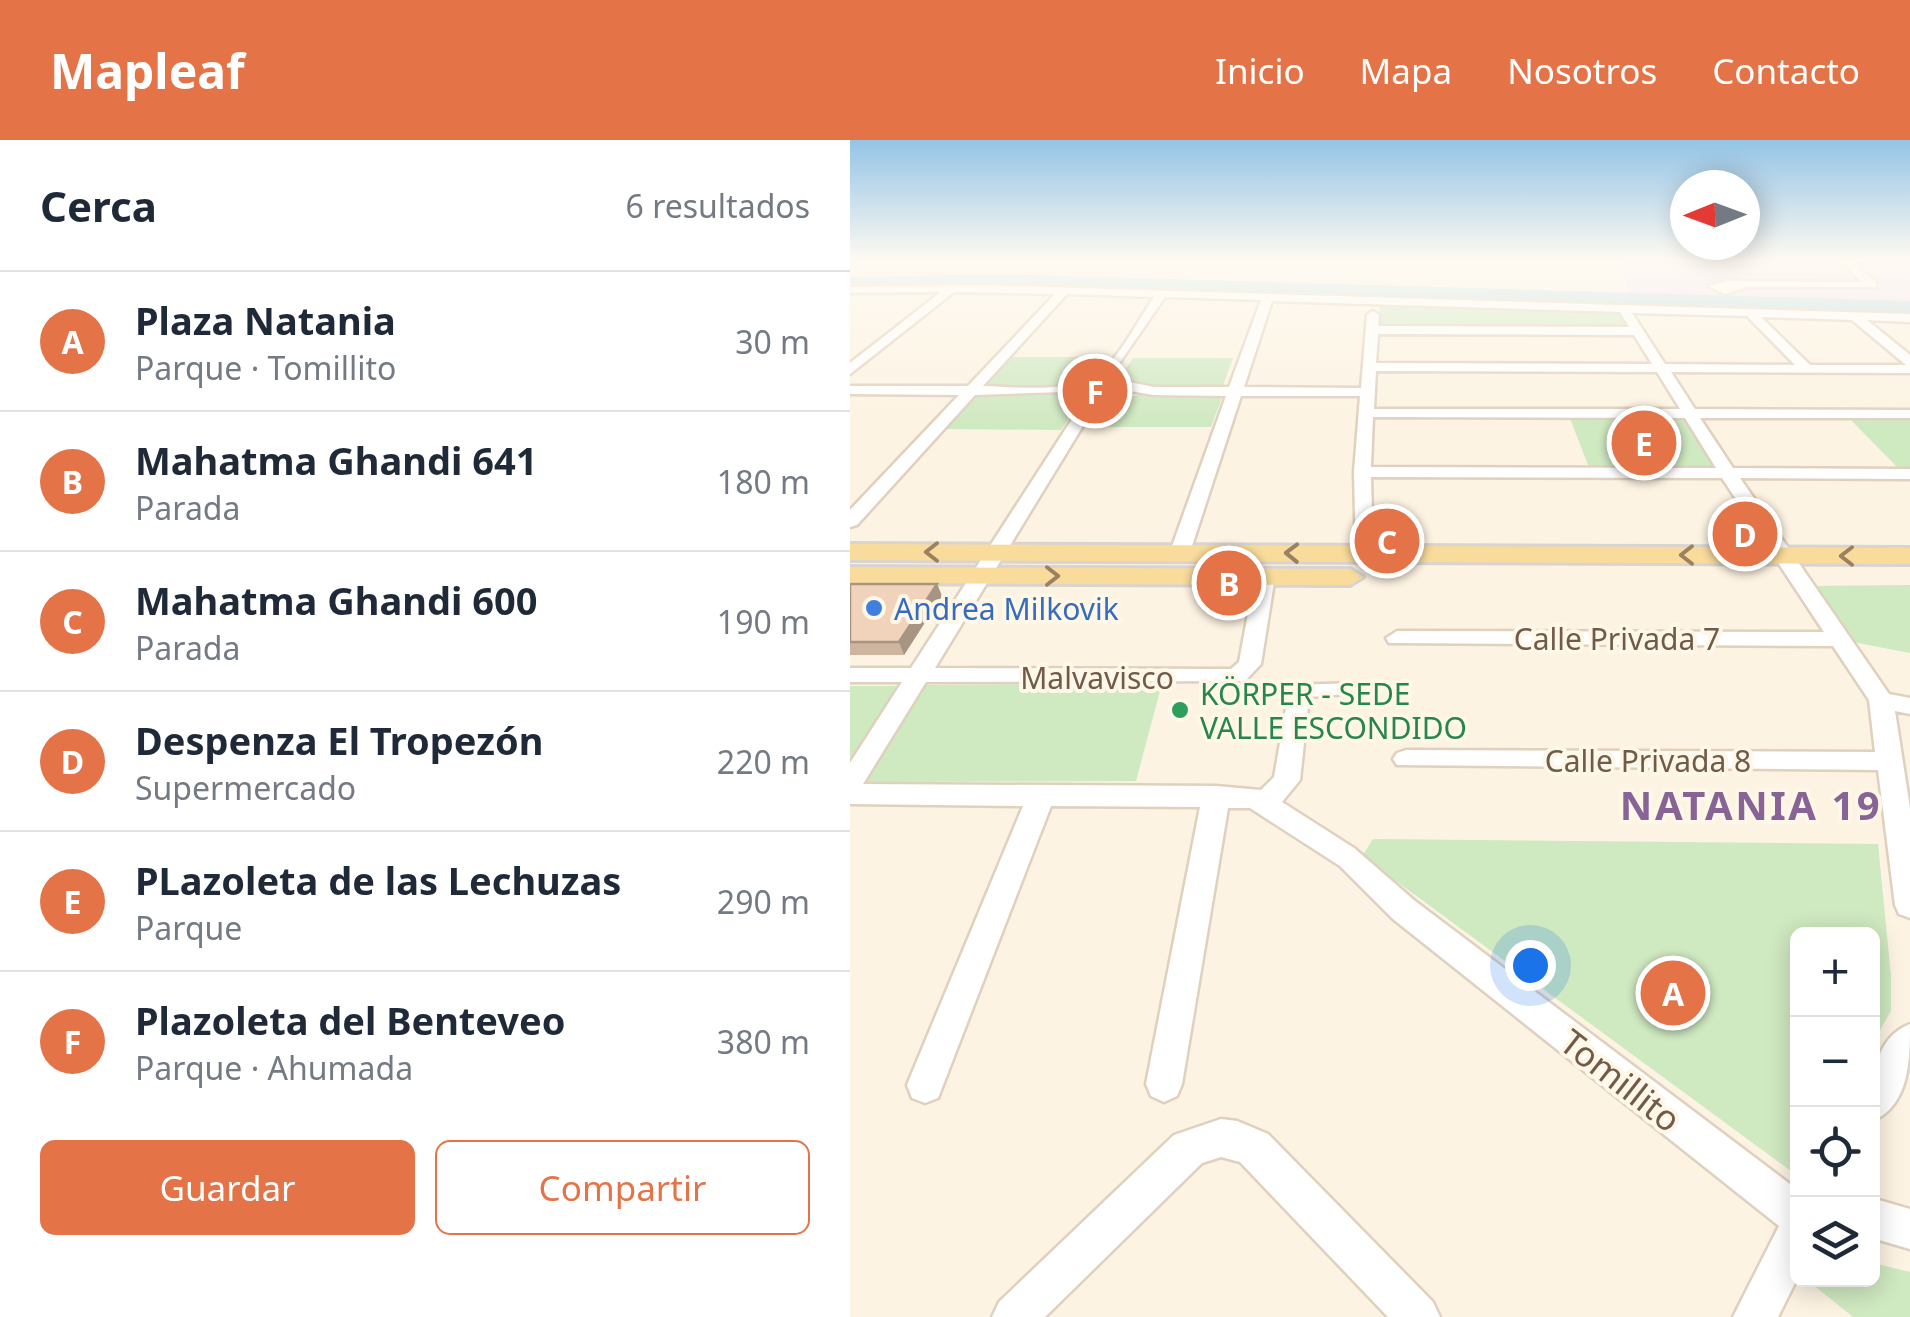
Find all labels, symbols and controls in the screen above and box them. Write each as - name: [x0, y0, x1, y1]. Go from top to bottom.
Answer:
- text: Mapleaf: [50, 38, 245, 103]
- text: Inicio: [1215, 47, 1305, 94]
- text: Mapa: [1360, 47, 1452, 94]
- text: Nosotros: [1507, 47, 1657, 94]
- text: Contacto: [1712, 47, 1860, 94]
- north arrow: [1670, 170, 1760, 260]
- text: Cerca: [40, 177, 157, 234]
- text: 6 resultados: [626, 184, 810, 227]
- text: Plaza Natania: [135, 294, 396, 346]
- text: A: [61, 320, 84, 363]
- text: 30 m: [735, 320, 810, 363]
- text: Parque · Tomillito: [135, 346, 396, 389]
- pin: F: [1062, 354, 1128, 428]
- pin: E: [1612, 406, 1676, 480]
- text: Mahatma Ghandi 641: [135, 434, 537, 486]
- text: B: [62, 460, 83, 503]
- text: 180 m: [717, 460, 810, 503]
- text: Parada: [135, 486, 240, 529]
- pin: D: [1712, 496, 1778, 572]
- pin: C: [1354, 504, 1420, 578]
- one-way arrow: [923, 541, 938, 563]
- one-way arrow: [1283, 543, 1299, 564]
- one-way arrow: [1678, 544, 1694, 566]
- one-way arrow: [1839, 545, 1854, 567]
- pin: B: [1196, 546, 1262, 620]
- one-way arrow: [1046, 565, 1061, 587]
- text: Mahatma Ghandi 600: [135, 574, 537, 626]
- place label: Andrea Milkovik: [894, 588, 1119, 629]
- marker: Andrea Milkovik: [863, 597, 885, 619]
- text: C: [62, 600, 83, 643]
- text: 190 m: [717, 600, 810, 643]
- street label: Calle Privada 7: [1514, 618, 1720, 659]
- text: Parada: [135, 626, 240, 669]
- street label: Malvavisco: [1020, 657, 1174, 698]
- place label: KÖRPER - SEDE VALLE ESCONDIDO: [1200, 673, 1467, 748]
- marker: KÖRPER - SEDE VALLE ESCONDIDO: [1169, 699, 1191, 721]
- text: Despenza El Tropezón: [135, 714, 543, 766]
- text: D: [61, 740, 84, 783]
- text: 220 m: [717, 740, 810, 783]
- street label: Calle Privada 8: [1545, 740, 1751, 781]
- text: Supermercado: [135, 766, 356, 809]
- district label: NATANIA 19: [1620, 777, 1882, 832]
- text: PLazoleta de las Lechuzas: [135, 854, 621, 906]
- text: E: [64, 880, 81, 923]
- text: 290 m: [717, 880, 810, 923]
- text: Parque: [135, 906, 242, 949]
- map controls: [1790, 927, 1880, 1287]
- button: +: [1790, 927, 1880, 1017]
- your location: [1505, 940, 1556, 991]
- pin: A: [1640, 956, 1706, 1030]
- text: Plazoleta del Benteveo: [135, 994, 565, 1046]
- button: −: [1790, 1017, 1880, 1107]
- street label: Tomillito: [1551, 1018, 1691, 1142]
- text: F: [64, 1020, 81, 1063]
- text: 380 m: [717, 1020, 810, 1063]
- text: Parque · Ahumada: [135, 1046, 413, 1089]
- button: locate: [1790, 1107, 1880, 1197]
- button: Guardar: [40, 1140, 415, 1235]
- button: Compartir: [435, 1140, 810, 1235]
- button: layers: [1790, 1197, 1880, 1287]

